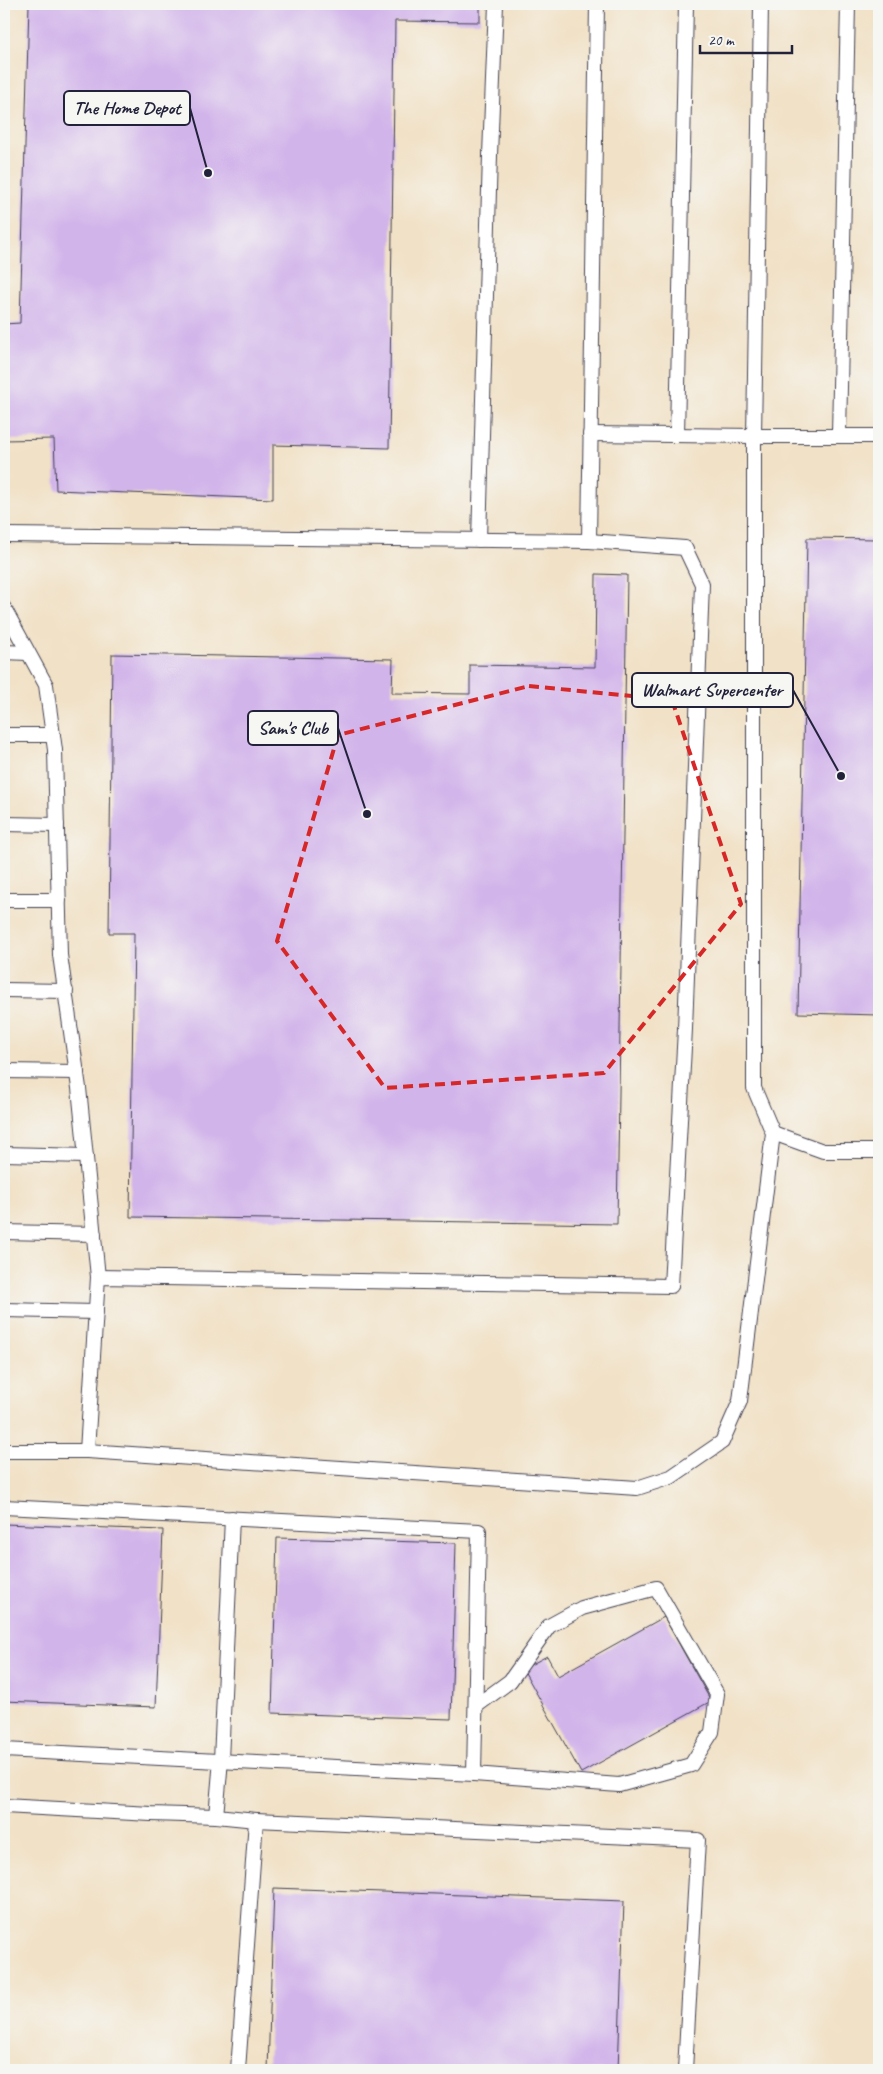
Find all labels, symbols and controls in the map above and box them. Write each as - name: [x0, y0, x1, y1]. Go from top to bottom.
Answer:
- scale bar: [700, 22, 793, 54]
- text: 20 m: [708, 31, 735, 50]
- callout: The Home Depot: [64, 91, 190, 125]
- text: The Home Depot: [73, 96, 182, 120]
- callout: Walmart Supercenter: [632, 673, 793, 707]
- text: Walmart Supercenter: [642, 678, 785, 702]
- callout: Sam's Club: [248, 711, 338, 745]
- text: Sam's Club: [258, 716, 330, 740]

